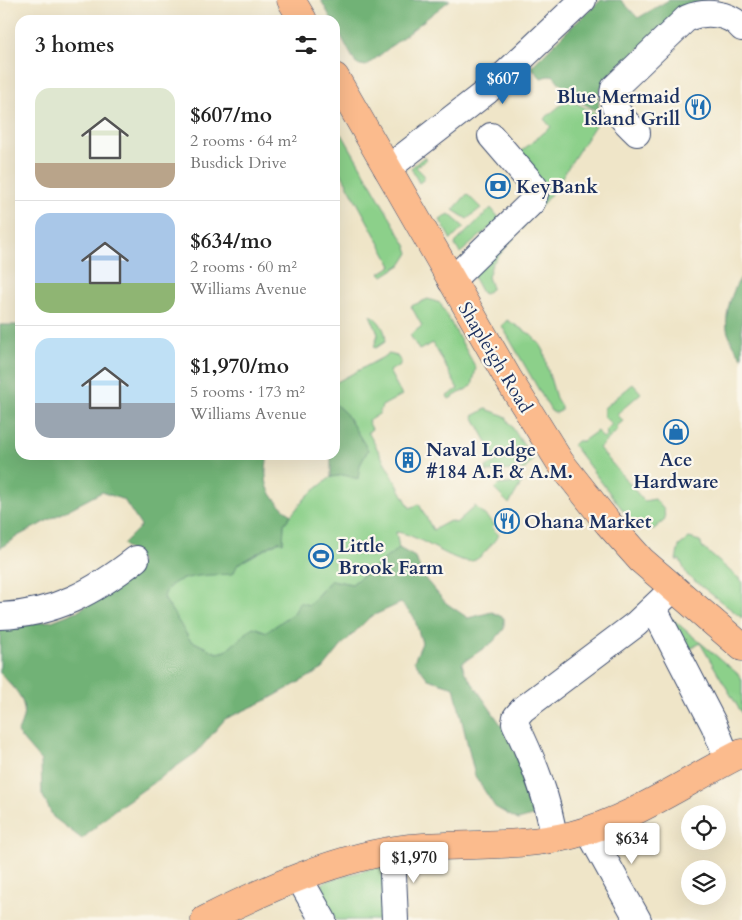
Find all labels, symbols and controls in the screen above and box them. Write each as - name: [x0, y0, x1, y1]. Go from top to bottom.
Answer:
- text: 3 homes: [35, 31, 114, 60]
- icon: filters: [292, 31, 320, 59]
- pin: $607: [473, 62, 533, 105]
- text: $607: [487, 68, 519, 90]
- place label: Blue Mermaid Island Grill: [557, 84, 680, 132]
- restaurant icon: Blue Mermaid Island Grill: [685, 94, 711, 120]
- text: $607/mo: [190, 101, 272, 130]
- icon: home: [75, 108, 135, 168]
- text: 2 rooms · 64 m²: [190, 130, 297, 152]
- text: Busdick Drive: [190, 152, 287, 174]
- bank icon: KeyBank: [485, 173, 511, 199]
- place label: KeyBank: [516, 174, 598, 200]
- text: $634/mo: [190, 227, 272, 256]
- icon: home: [75, 233, 135, 293]
- text: 2 rooms · 60 m²: [190, 256, 297, 278]
- text: Williams Avenue: [190, 278, 307, 300]
- street label: Shapleigh Road: [452, 297, 538, 418]
- text: $1,970/mo: [190, 352, 289, 381]
- icon: home: [75, 358, 135, 418]
- text: 5 rooms · 173 m²: [190, 381, 305, 403]
- text: Williams Avenue: [190, 403, 307, 425]
- shop icon: Ace Hardware: [663, 419, 689, 445]
- place label: Naval Lodge #184 A.F. & A.M.: [426, 437, 573, 485]
- building icon: Naval Lodge #184 A.F. & A.M.: [395, 447, 421, 473]
- place label: Ace Hardware: [633, 447, 719, 495]
- restaurant icon: Ohana Market: [494, 508, 520, 534]
- place label: Ohana Market: [524, 509, 652, 535]
- place label: Little Brook Farm: [338, 533, 444, 581]
- sports icon: Little Brook Farm: [308, 543, 334, 569]
- map controls: [681, 805, 726, 905]
- button: locate: [681, 805, 726, 850]
- pin: $634: [602, 822, 662, 865]
- text: $634: [616, 828, 648, 850]
- pin: $1,970: [373, 842, 455, 884]
- text: $1,970: [391, 847, 437, 869]
- button: layers: [681, 860, 726, 905]

